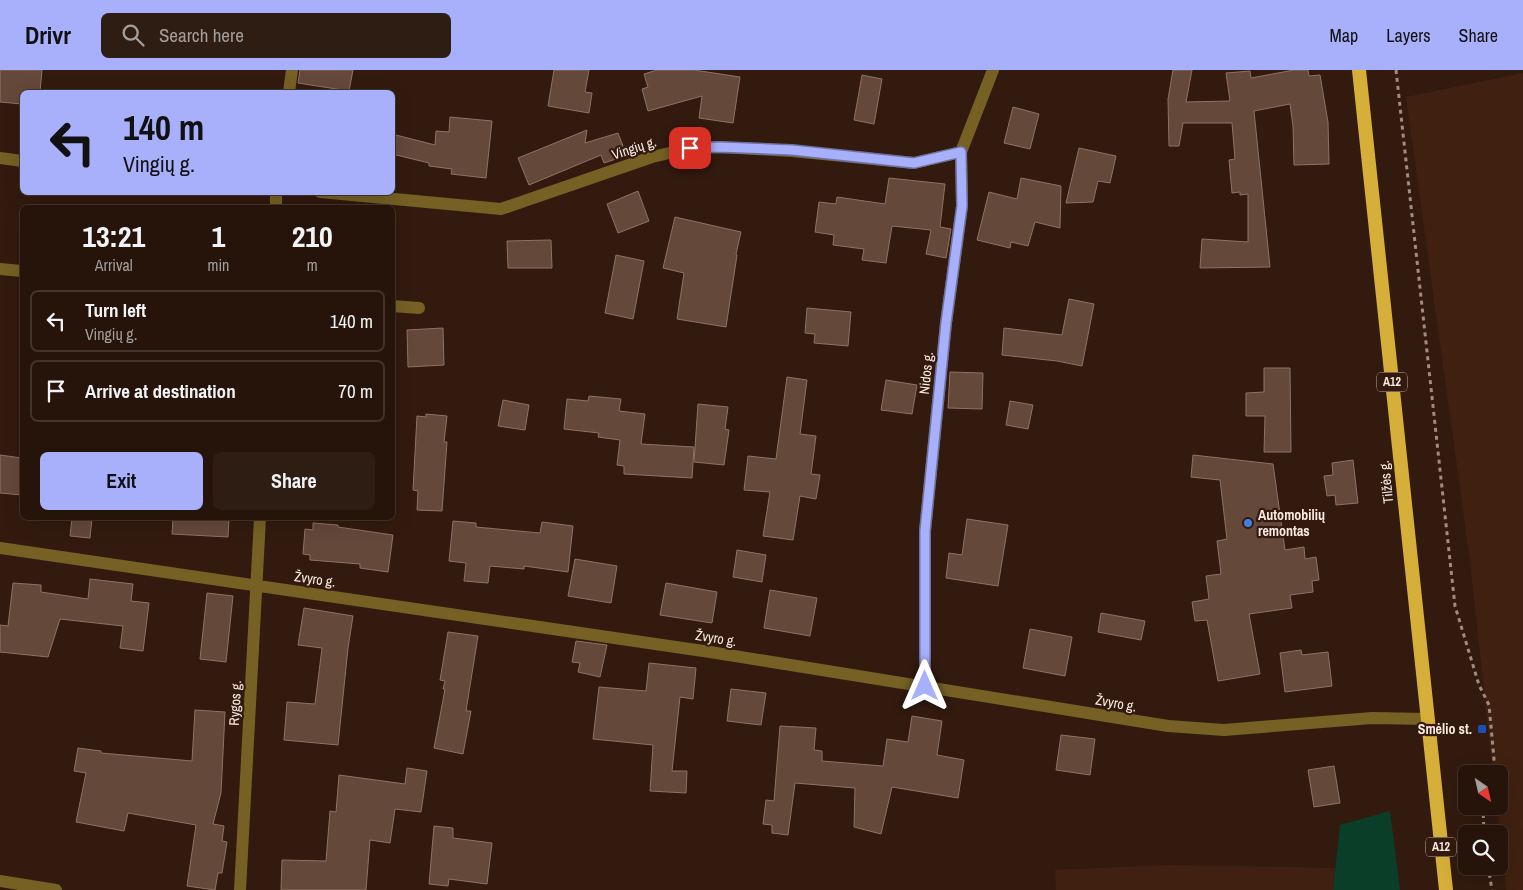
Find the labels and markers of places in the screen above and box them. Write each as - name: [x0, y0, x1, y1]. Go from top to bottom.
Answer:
- pin: [669, 127, 711, 169]
- place label: Automobilių remontas: [1258, 506, 1325, 540]
- marker: Automobilių remontas: [1242, 517, 1254, 529]
- place label: Smėlio st.: [1418, 720, 1472, 738]
- marker: Smėlio st.: [1476, 723, 1488, 735]

